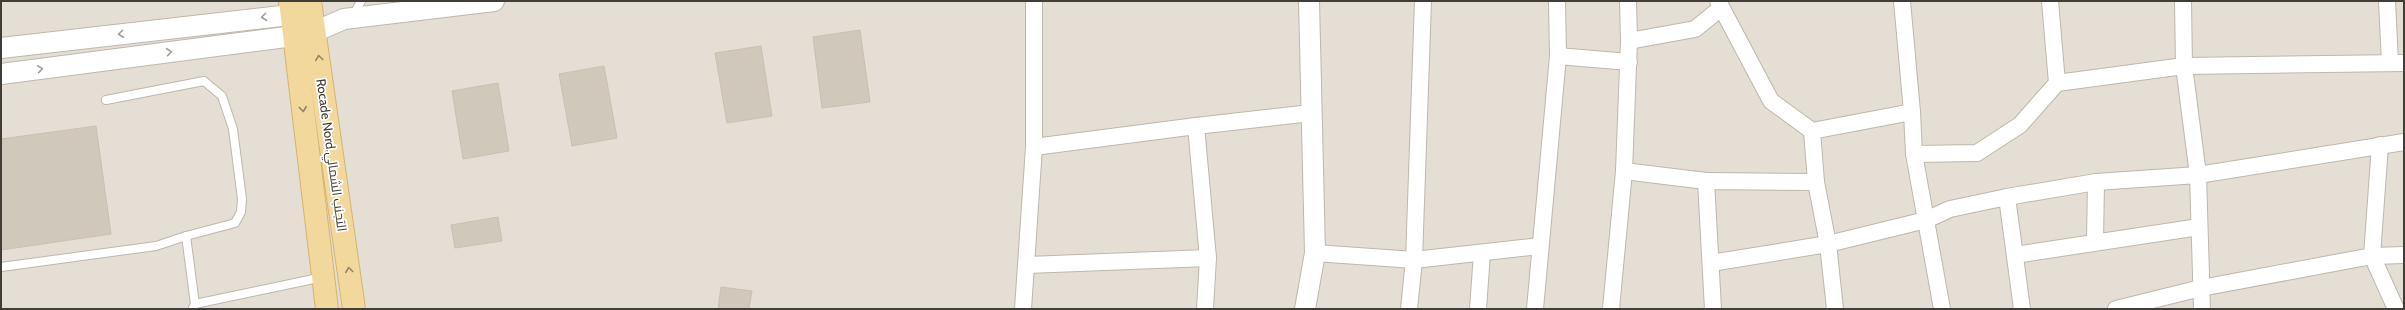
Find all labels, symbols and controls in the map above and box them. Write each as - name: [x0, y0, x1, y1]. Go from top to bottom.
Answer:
- one-way arrow: [261, 13, 267, 22]
- one-way arrow: [118, 30, 124, 39]
- one-way arrow: [165, 48, 172, 57]
- one-way arrow: [315, 55, 324, 62]
- one-way arrow: [37, 65, 43, 74]
- street label: Rocade Nord,التجنب الشمالي: [310, 78, 351, 233]
- one-way arrow: [298, 106, 307, 112]
- one-way arrow: [345, 267, 354, 273]

